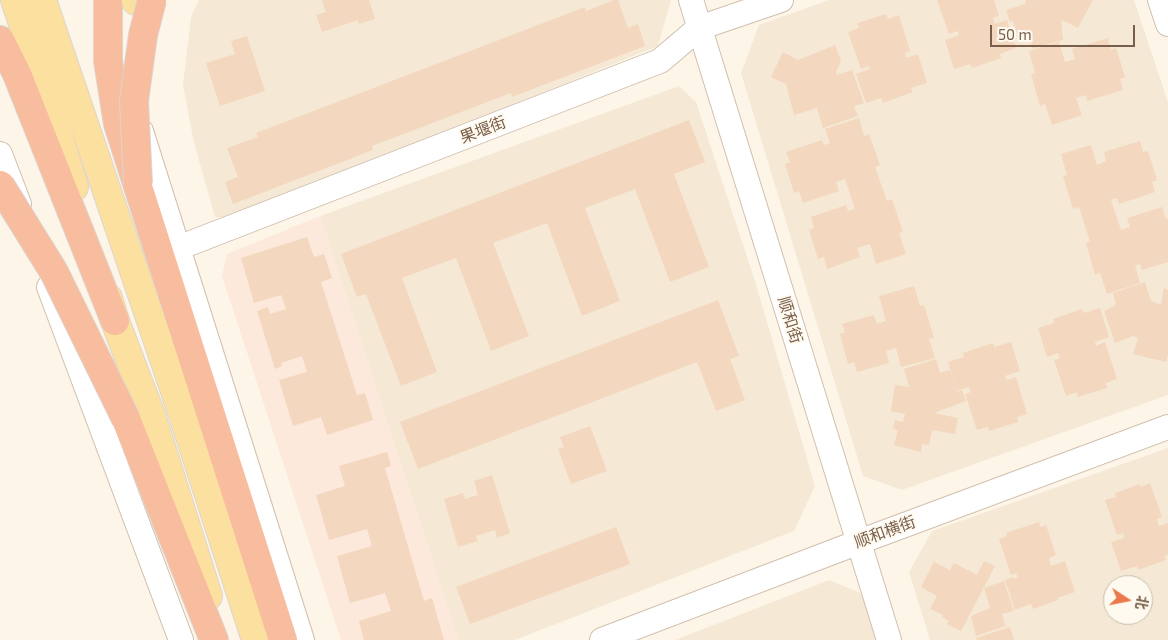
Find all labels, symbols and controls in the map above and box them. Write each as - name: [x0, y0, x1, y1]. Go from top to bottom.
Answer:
- scale bar: [993, 15, 1138, 47]
- text: 50 m: [998, 25, 1032, 43]
- street label: 果堰街: [457, 112, 509, 148]
- street label: 顺和街: [774, 294, 806, 346]
- street label: 顺和横街: [852, 512, 918, 552]
- north arrow: [1103, 575, 1153, 625]
- text: 北: [1133, 594, 1152, 611]

